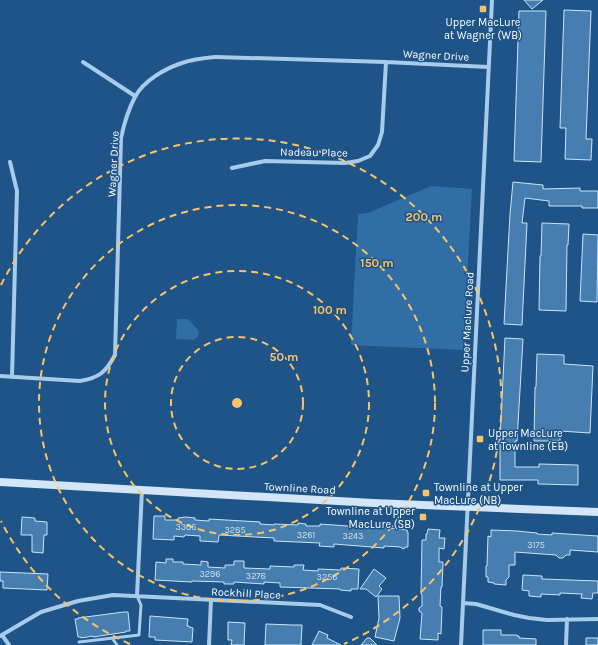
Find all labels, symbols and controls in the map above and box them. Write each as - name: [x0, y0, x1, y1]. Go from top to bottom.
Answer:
- marker: Upper MacLure at Wagner (WB): [478, 4, 488, 14]
- place label: Upper MacLure at Wagner (WB): [444, 16, 522, 42]
- street label: Wagner Drive: [403, 47, 470, 64]
- street label: Wagner Drive: [105, 130, 122, 197]
- street label: Nadeau Place: [280, 145, 348, 160]
- text: 200 m: [406, 210, 442, 224]
- text: 150 m: [360, 256, 394, 270]
- street label: Upper Maclure Road: [458, 271, 477, 373]
- text: 100 m: [313, 303, 347, 317]
- text: 50 m: [270, 350, 299, 364]
- centre of rings: [230, 396, 244, 410]
- place label: Upper MacLure at Townline (EB): [488, 427, 568, 453]
- marker: Upper MacLure at Townline (EB): [475, 434, 485, 444]
- street label: Townline Road: [264, 480, 336, 497]
- place label: Townline at Upper MacLure (NB): [434, 481, 523, 507]
- marker: Townline at Upper MacLure (NB): [421, 488, 431, 498]
- place label: Townline at Upper MacLure (SB): [326, 505, 415, 531]
- marker: Townline at Upper MacLure (SB): [418, 512, 428, 522]
- house number: 3305: [175, 522, 197, 532]
- house number: 3285: [224, 525, 246, 535]
- house number: 3261: [297, 530, 315, 540]
- house number: 3243: [343, 531, 363, 541]
- house number: 3175: [527, 540, 545, 550]
- house number: 3296: [200, 569, 220, 579]
- house number: 3278: [246, 571, 267, 581]
- house number: 3256: [317, 572, 337, 582]
- street label: Rockhill Place: [211, 585, 282, 602]

